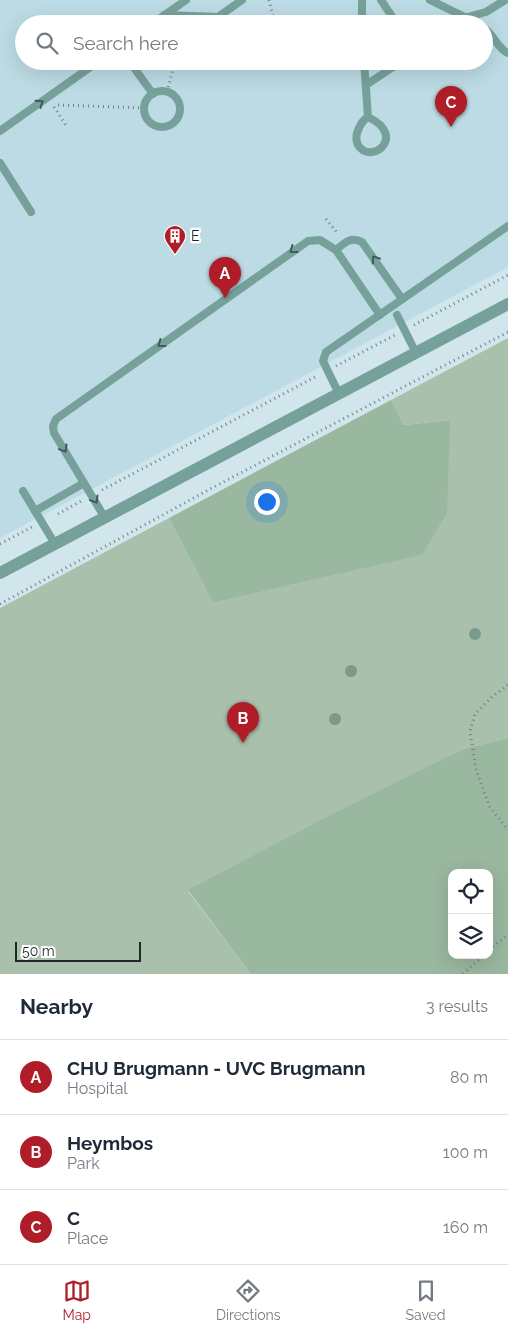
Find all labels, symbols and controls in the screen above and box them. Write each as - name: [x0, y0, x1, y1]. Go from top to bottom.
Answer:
- search box: [15, 15, 493, 70]
- icon: search: [33, 29, 61, 57]
- text: Search here: [73, 32, 179, 54]
- pin: C: [435, 86, 467, 127]
- one-way arrow: [34, 100, 44, 109]
- building icon: E: [163, 224, 187, 255]
- place label: E: [191, 228, 200, 244]
- one-way arrow: [290, 244, 299, 253]
- one-way arrow: [372, 255, 381, 264]
- pin: A: [209, 257, 241, 298]
- one-way arrow: [157, 338, 167, 347]
- one-way arrow: [58, 444, 68, 453]
- your location: [254, 489, 280, 515]
- one-way arrow: [88, 495, 98, 504]
- pin: B: [227, 702, 259, 743]
- map controls: [448, 869, 493, 959]
- button: locate: [448, 869, 493, 914]
- button: layers: [448, 914, 493, 959]
- scale bar: [15, 939, 141, 962]
- text: 50 m: [22, 943, 55, 959]
- text: Nearby: [20, 994, 93, 1019]
- text: 3 results: [426, 997, 488, 1016]
- text: CHU Brugmann - UVC Brugmann: [67, 1057, 365, 1079]
- text: A: [31, 1068, 41, 1087]
- text: 80 m: [450, 1068, 488, 1087]
- text: Hospital: [67, 1079, 128, 1098]
- text: Heymbos: [67, 1132, 153, 1154]
- text: B: [31, 1143, 41, 1162]
- text: 100 m: [443, 1143, 488, 1162]
- text: Park: [67, 1154, 100, 1173]
- text: C: [67, 1207, 80, 1229]
- text: C: [31, 1218, 41, 1237]
- text: 160 m: [443, 1218, 488, 1237]
- text: Place: [67, 1229, 108, 1248]
- tab: Map: [62, 1277, 91, 1323]
- tab: Directions: [216, 1277, 281, 1323]
- tab: Saved: [405, 1277, 446, 1323]

